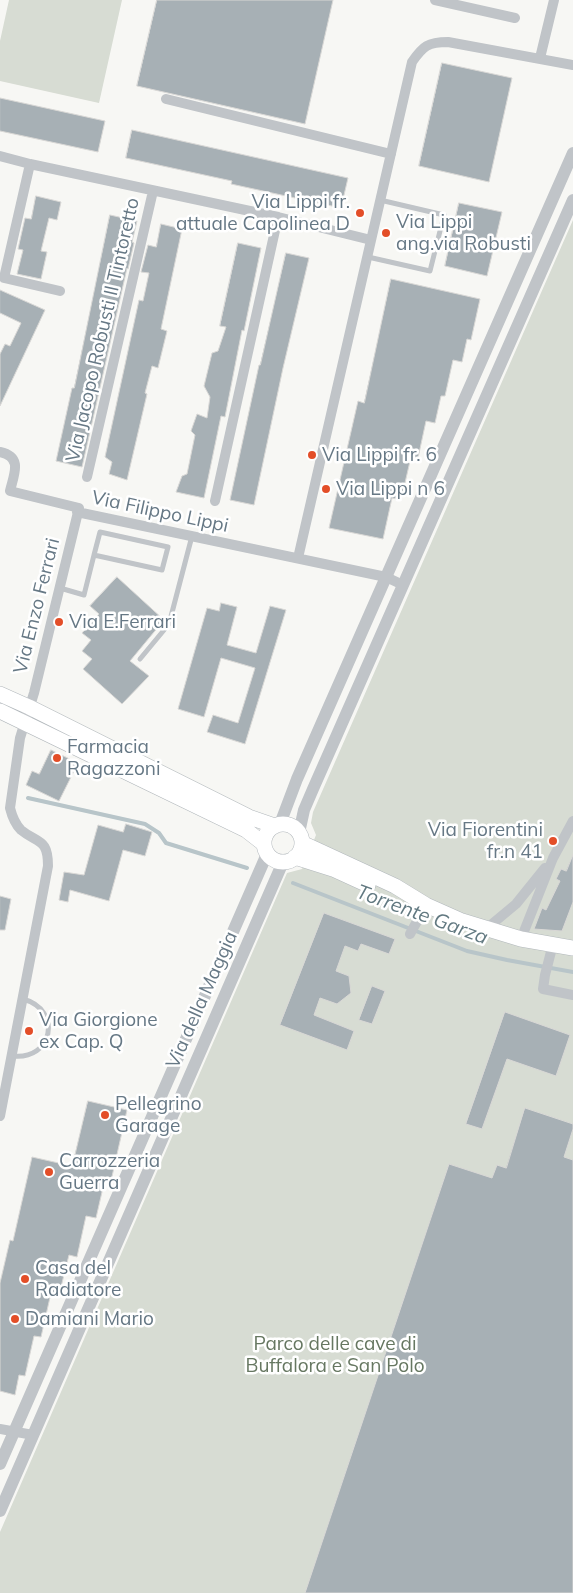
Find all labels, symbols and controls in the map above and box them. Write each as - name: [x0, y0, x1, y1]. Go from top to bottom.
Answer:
- place label: Via Lippi fr. attuale Capolinea D: [176, 191, 350, 235]
- street label: Via Jacopo Robusti Il Tintoretto: [61, 196, 145, 464]
- marker: Via Lippi fr. attuale Capolinea D: [354, 207, 366, 219]
- place label: Via Lippi ang.via Robusti: [396, 211, 531, 255]
- marker: Via Lippi ang.via Robusti: [380, 227, 392, 239]
- place label: Via Lippi fr. 6: [322, 444, 437, 466]
- marker: Via Lippi fr. 6: [306, 449, 318, 461]
- place label: Via Lippi n 6: [336, 478, 445, 500]
- marker: Via Lippi n 6: [320, 483, 332, 495]
- street label: Via Filippo Lippi: [90, 486, 230, 538]
- street label: Via Enzo Ferrari: [9, 536, 65, 676]
- place label: Via E.Ferrari: [69, 611, 176, 633]
- marker: Via E.Ferrari: [53, 616, 65, 628]
- place label: Farmacia Ragazzoni: [67, 736, 160, 780]
- marker: Farmacia Ragazzoni: [51, 752, 63, 764]
- place label: Via Fiorentini fr.n 41: [428, 819, 543, 863]
- marker: Via Fiorentini fr.n 41: [547, 835, 559, 847]
- water label: Torrente Garza: [353, 880, 491, 950]
- street label: Via della Maggia: [162, 928, 242, 1072]
- place label: Via Giorgione ex Cap. Q: [39, 1009, 157, 1053]
- marker: Via Giorgione ex Cap. Q: [23, 1025, 35, 1037]
- place label: Pellegrino Garage: [115, 1093, 202, 1137]
- marker: Pellegrino Garage: [99, 1109, 111, 1121]
- place label: Carrozzeria Guerra: [59, 1150, 160, 1194]
- marker: Carrozzeria Guerra: [43, 1166, 55, 1178]
- place label: Casa del Radiatore: [35, 1257, 121, 1301]
- marker: Casa del Radiatore: [19, 1273, 31, 1285]
- place label: Damiani Mario: [25, 1308, 154, 1330]
- marker: Damiani Mario: [9, 1313, 21, 1325]
- park label: Parco delle cave di Buffalora e San Polo: [245, 1333, 425, 1377]

